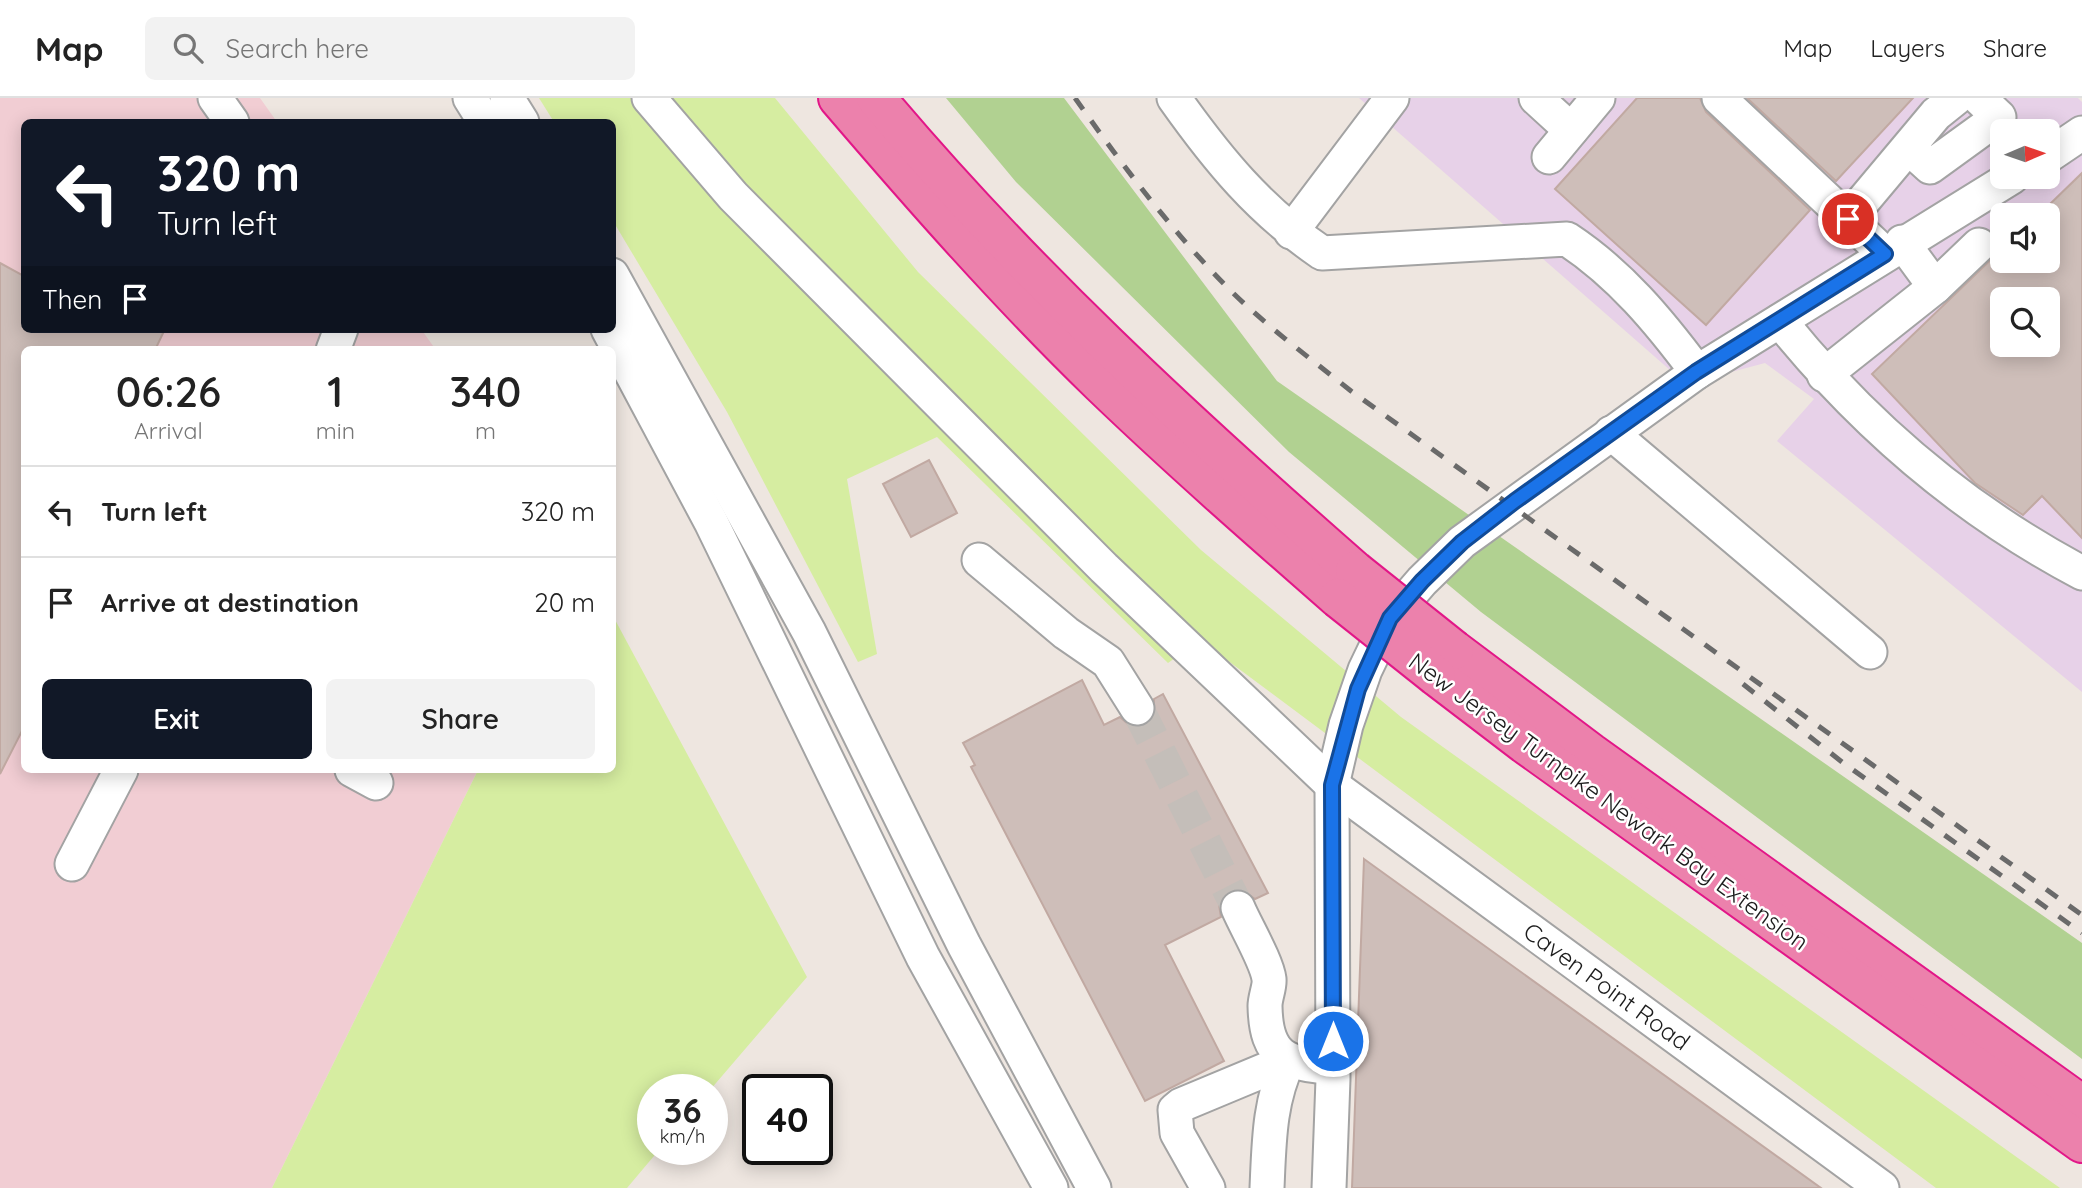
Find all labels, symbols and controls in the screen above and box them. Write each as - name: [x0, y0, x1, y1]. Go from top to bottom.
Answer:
- search box: [145, 17, 635, 80]
- text: Map: [35, 28, 103, 69]
- icon: search: [169, 29, 207, 67]
- text: Search here: [225, 32, 369, 65]
- text: Map: [1783, 33, 1832, 63]
- text: Layers: [1870, 33, 1945, 63]
- text: Share: [1983, 33, 2047, 63]
- north arrow: [1990, 119, 2060, 189]
- map controls: [1990, 119, 2060, 357]
- text: 320 m: [157, 142, 300, 203]
- icon: left: [42, 147, 133, 238]
- pin: [1818, 189, 1878, 249]
- icon: arrive: [1829, 200, 1867, 238]
- text: Turn left: [157, 203, 278, 243]
- button: sound: [1990, 203, 2060, 273]
- icon: arrive: [116, 280, 154, 318]
- text: Then: [42, 283, 102, 316]
- button: search: [1990, 287, 2060, 357]
- text: 06:26: [116, 365, 221, 418]
- text: 1: [327, 365, 343, 418]
- text: 340: [450, 365, 521, 418]
- text: Arrival: [134, 416, 203, 445]
- text: min: [316, 416, 355, 445]
- text: m: [475, 416, 496, 445]
- icon: left: [42, 493, 80, 531]
- text: Turn left: [101, 495, 208, 528]
- text: 320 m: [521, 495, 595, 528]
- icon: arrive: [42, 584, 80, 622]
- text: Arrive at destination: [101, 586, 359, 619]
- text: 20 m: [534, 586, 595, 619]
- street label: New Jersey Turnpike Newark Bay Extension: [1403, 646, 1815, 956]
- button: Exit: [42, 679, 312, 759]
- button: Share: [326, 679, 595, 759]
- street label: Caven Point Road: [1518, 916, 1696, 1056]
- position arrow: [1296, 1004, 1370, 1078]
- speed limit sign: 40: [742, 1074, 833, 1165]
- text: 36: [663, 1088, 702, 1132]
- text: km/h: [660, 1125, 705, 1148]

